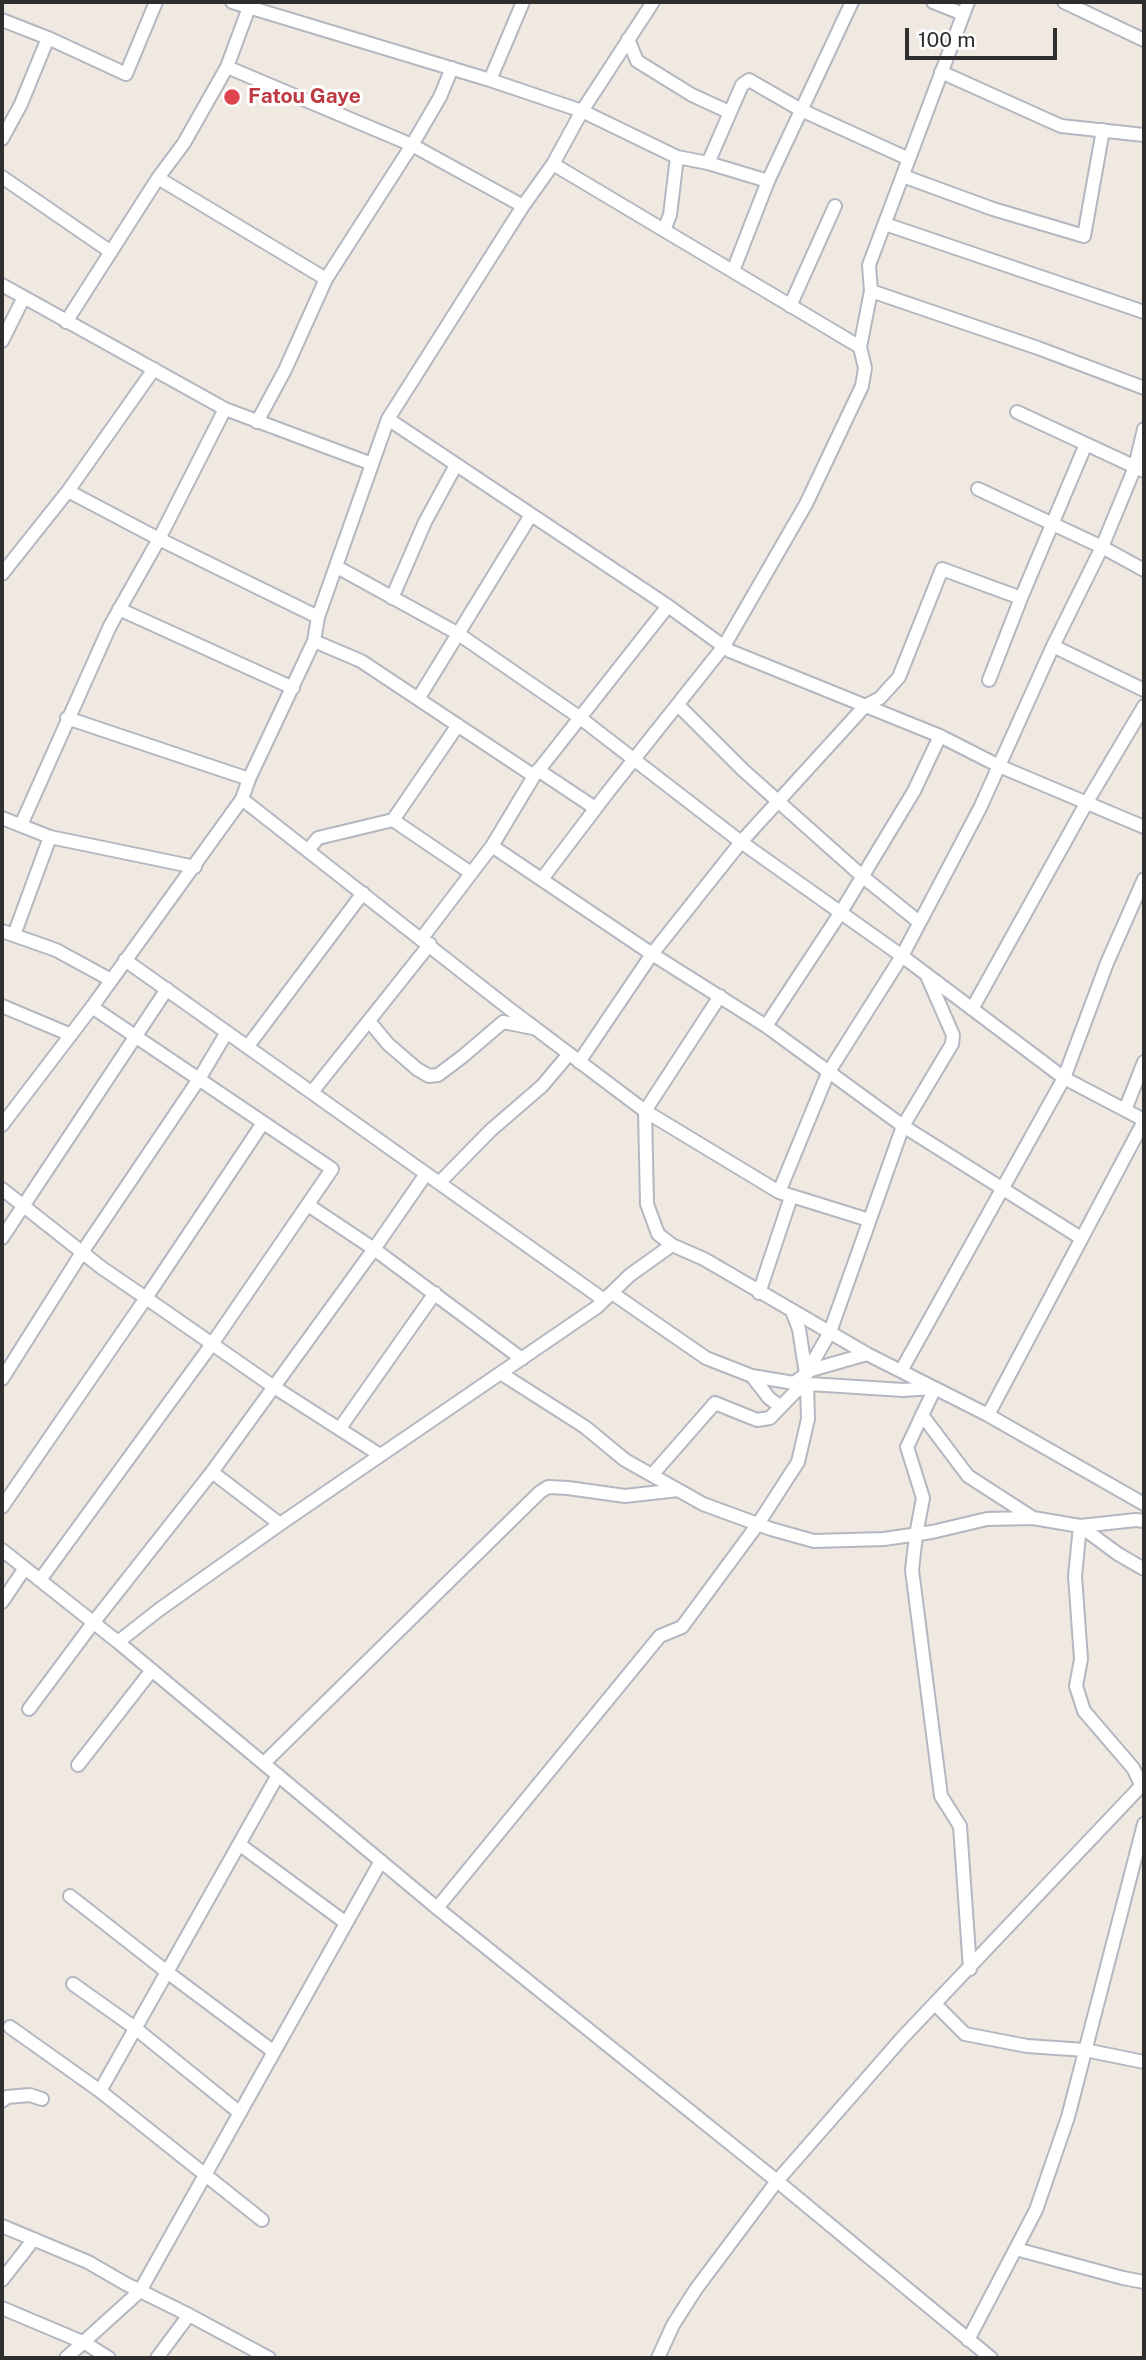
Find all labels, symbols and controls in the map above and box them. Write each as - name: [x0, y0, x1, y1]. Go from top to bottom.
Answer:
- scale bar: [908, 14, 1060, 58]
- text: 100 m: [918, 27, 975, 52]
- place label: Fatou Gaye: [248, 84, 361, 110]
- marker: Fatou Gaye: [222, 87, 242, 107]

